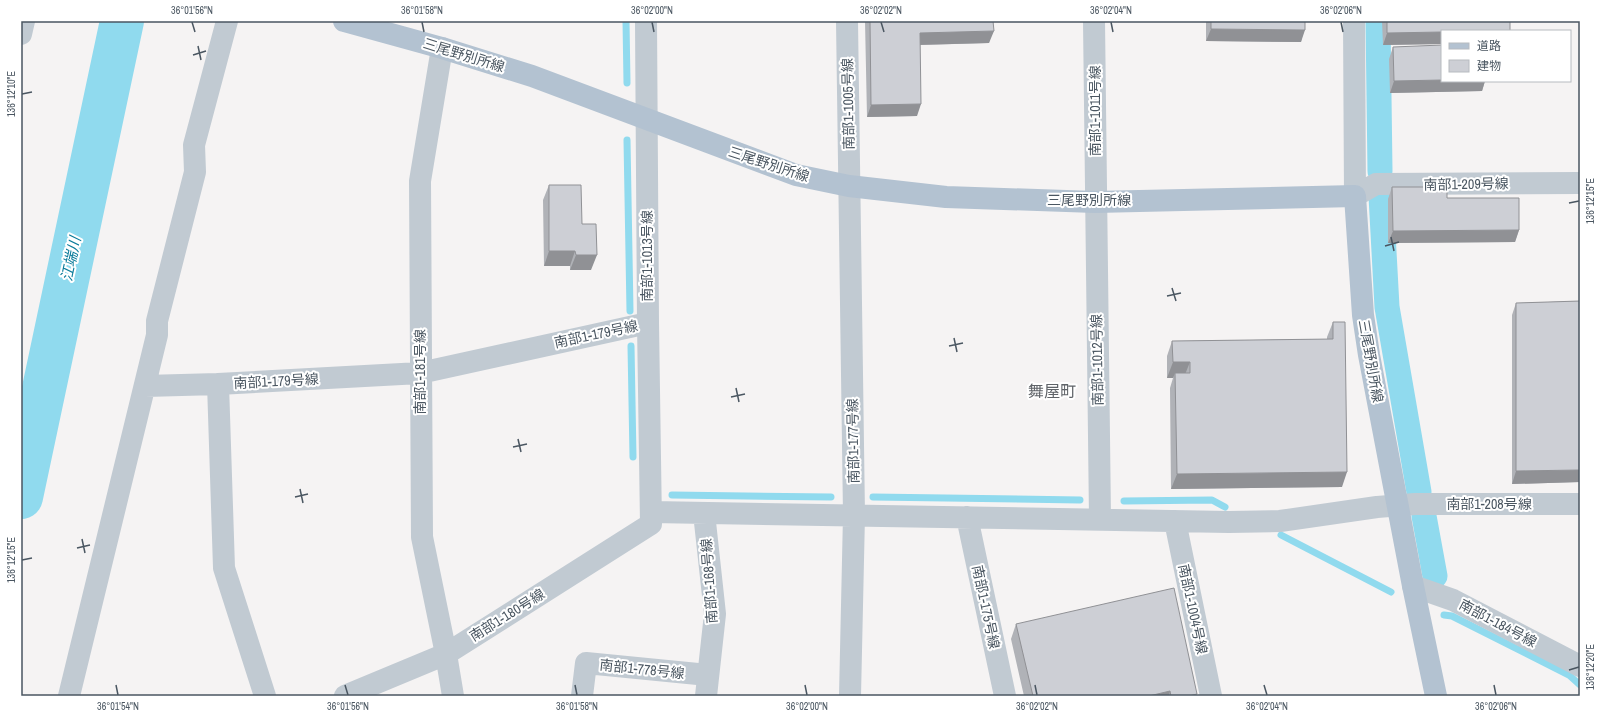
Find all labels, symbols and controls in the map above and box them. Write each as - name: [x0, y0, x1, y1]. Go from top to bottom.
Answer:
- text: 36°01'56"N: [171, 4, 213, 17]
- text: 36°01'58"N: [401, 4, 443, 17]
- text: 36°02'00"N: [631, 4, 673, 17]
- text: 36°02'02"N: [860, 4, 902, 17]
- text: 36°02'04"N: [1090, 4, 1132, 17]
- text: 36°02'06"N: [1320, 4, 1362, 17]
- legend: [1441, 30, 1571, 82]
- street label: 三尾野別所線: [421, 34, 507, 76]
- text: 道路: [1477, 38, 1501, 54]
- street label: 南部1-1005号線: [838, 58, 858, 150]
- text: 建物: [1477, 58, 1501, 74]
- street label: 南部1-1011号線: [1086, 66, 1104, 156]
- text: 136°12'10"E: [5, 71, 18, 117]
- street label: 三尾野別所線: [726, 142, 812, 186]
- street label: 南部1-209号線: [1423, 174, 1509, 194]
- text: 136°12'15"E: [1584, 178, 1597, 224]
- street label: 三尾野別所線: [1047, 191, 1131, 209]
- street label: 南部1-1013号線: [638, 210, 656, 302]
- water label: 江端川: [56, 233, 86, 283]
- street label: 南部1-1012号線: [1087, 314, 1107, 406]
- street label: 南部1-179号線: [552, 316, 640, 352]
- street label: 三尾野別所線: [1355, 318, 1387, 404]
- street label: 南部1-181号線: [411, 329, 429, 415]
- street label: 南部1-179号線: [233, 370, 319, 392]
- district label: 舞屋町: [1028, 380, 1076, 402]
- street label: 南部1-177号線: [843, 398, 863, 484]
- street label: 南部1-208号線: [1446, 495, 1532, 513]
- text: 136°12'15"E: [5, 537, 18, 583]
- street label: 南部1-168号線: [697, 538, 721, 624]
- street label: 南部1-1004号線: [1175, 562, 1211, 656]
- street label: 南部1-175号線: [968, 563, 1004, 651]
- street label: 南部1-180号線: [466, 585, 548, 645]
- street label: 南部1-184号線: [1456, 595, 1540, 651]
- text: 136°12'20"E: [1584, 644, 1597, 690]
- street label: 南部1-778号線: [599, 656, 685, 682]
- text: 36°01'54"N: [97, 700, 139, 713]
- text: 36°01'56"N: [327, 700, 369, 713]
- text: 36°01'58"N: [556, 700, 598, 713]
- text: 36°02'00"N: [786, 700, 828, 713]
- text: 36°02'02"N: [1016, 700, 1058, 713]
- text: 36°02'04"N: [1246, 700, 1288, 713]
- text: 36°02'06"N: [1475, 700, 1517, 713]

